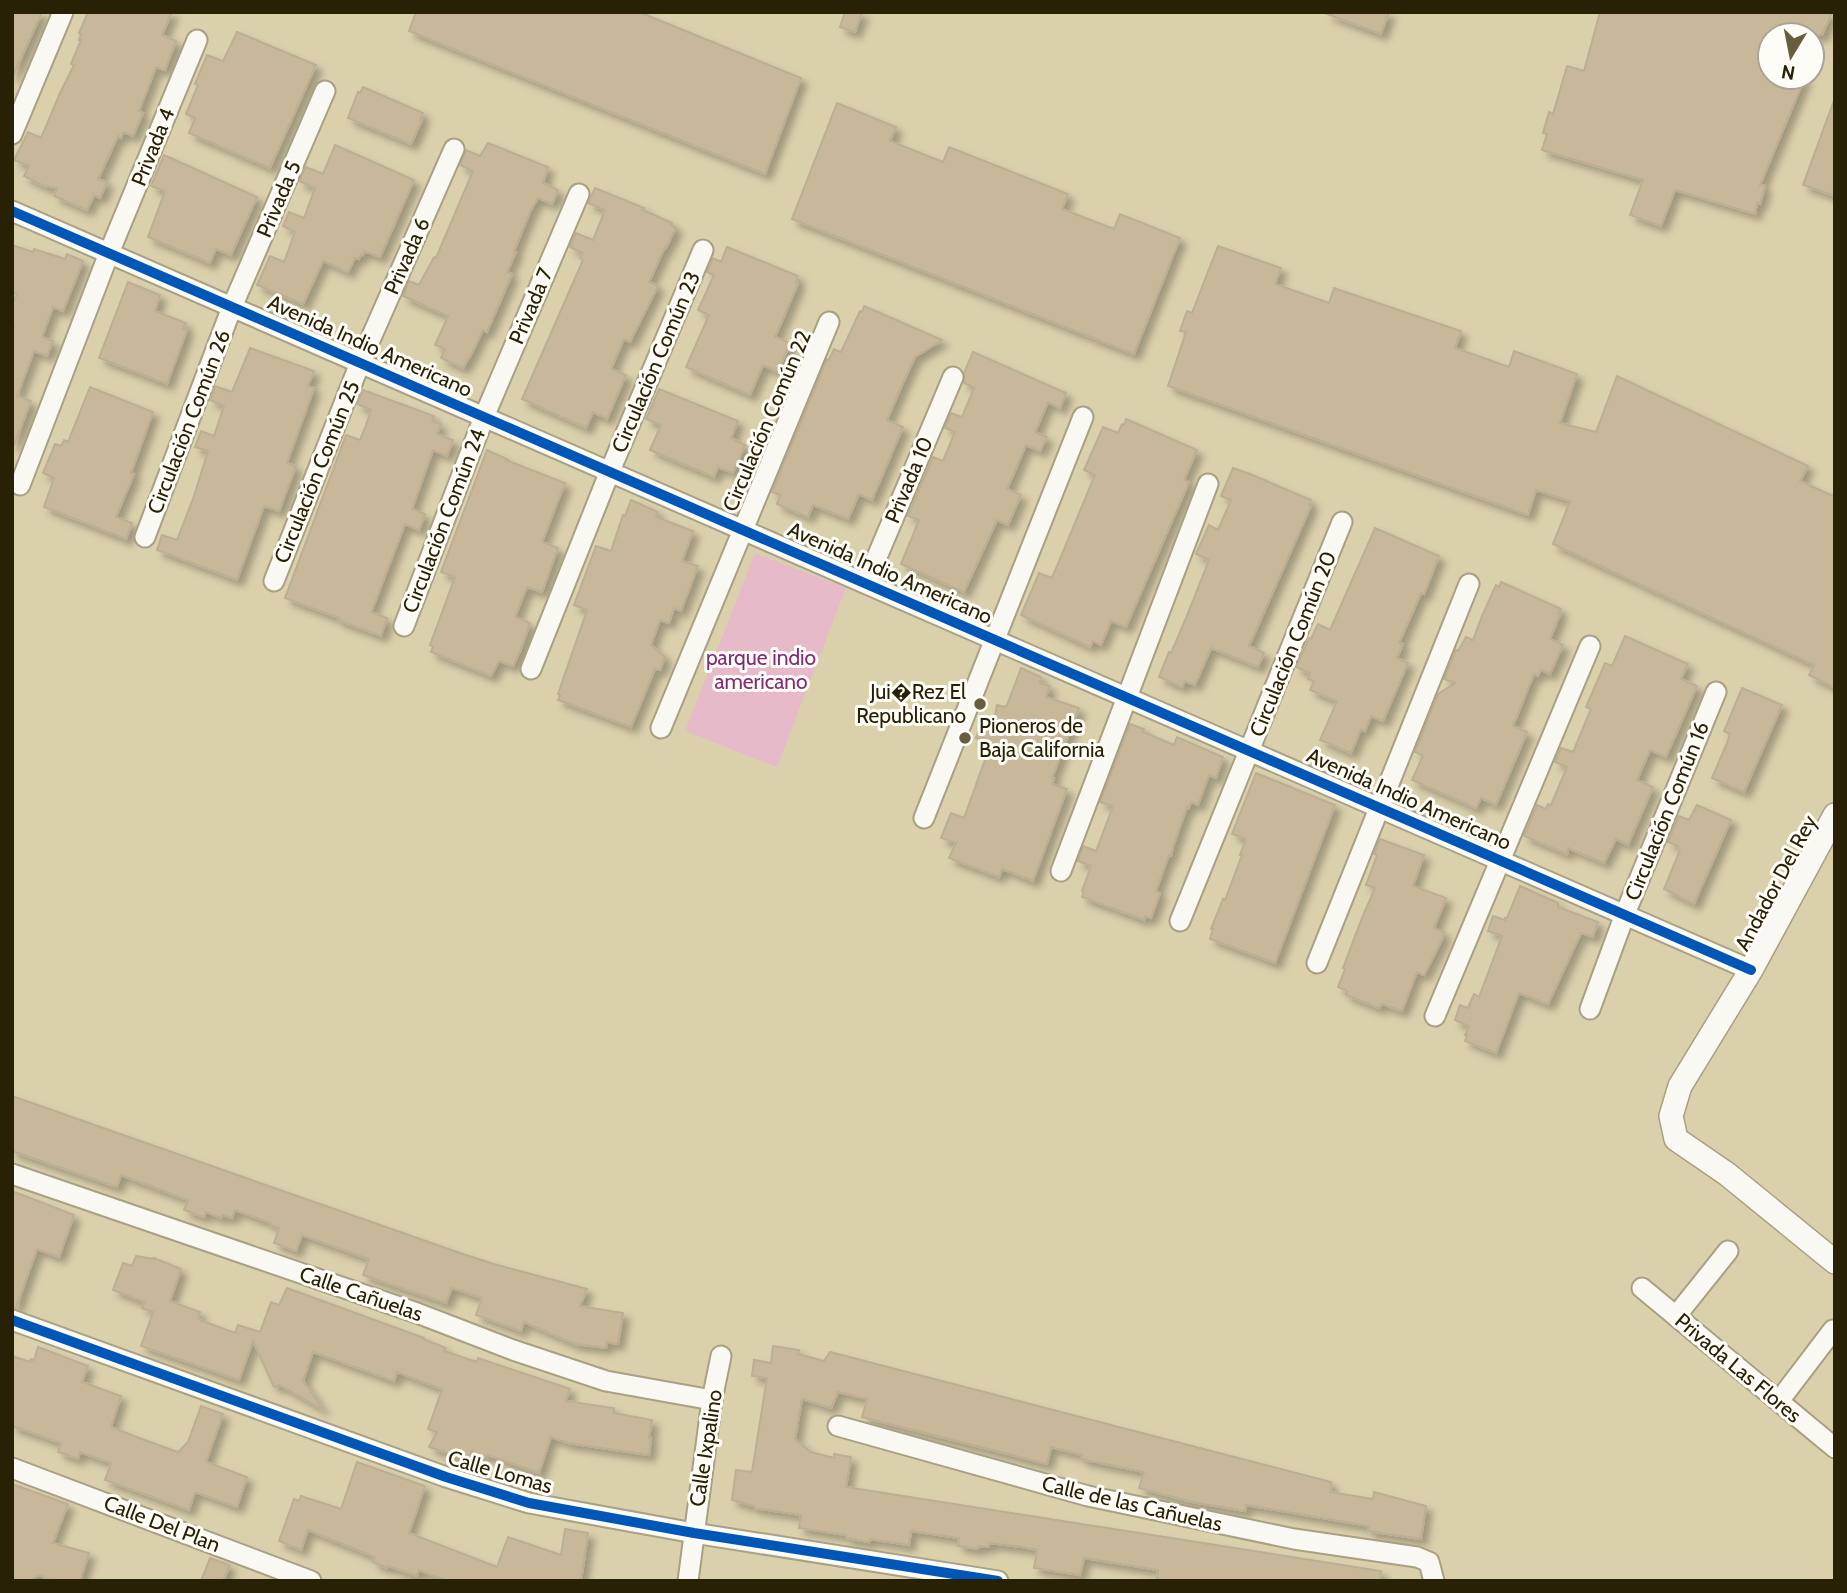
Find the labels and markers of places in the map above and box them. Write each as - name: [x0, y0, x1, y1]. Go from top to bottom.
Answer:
- place label: Jui�Rez El Republicano: [856, 679, 966, 728]
- marker: Jui�Rez El Republicano: [972, 696, 988, 712]
- place label: Pioneros de Baja California: [979, 713, 1105, 763]
- marker: Pioneros de Baja California: [957, 730, 973, 746]

